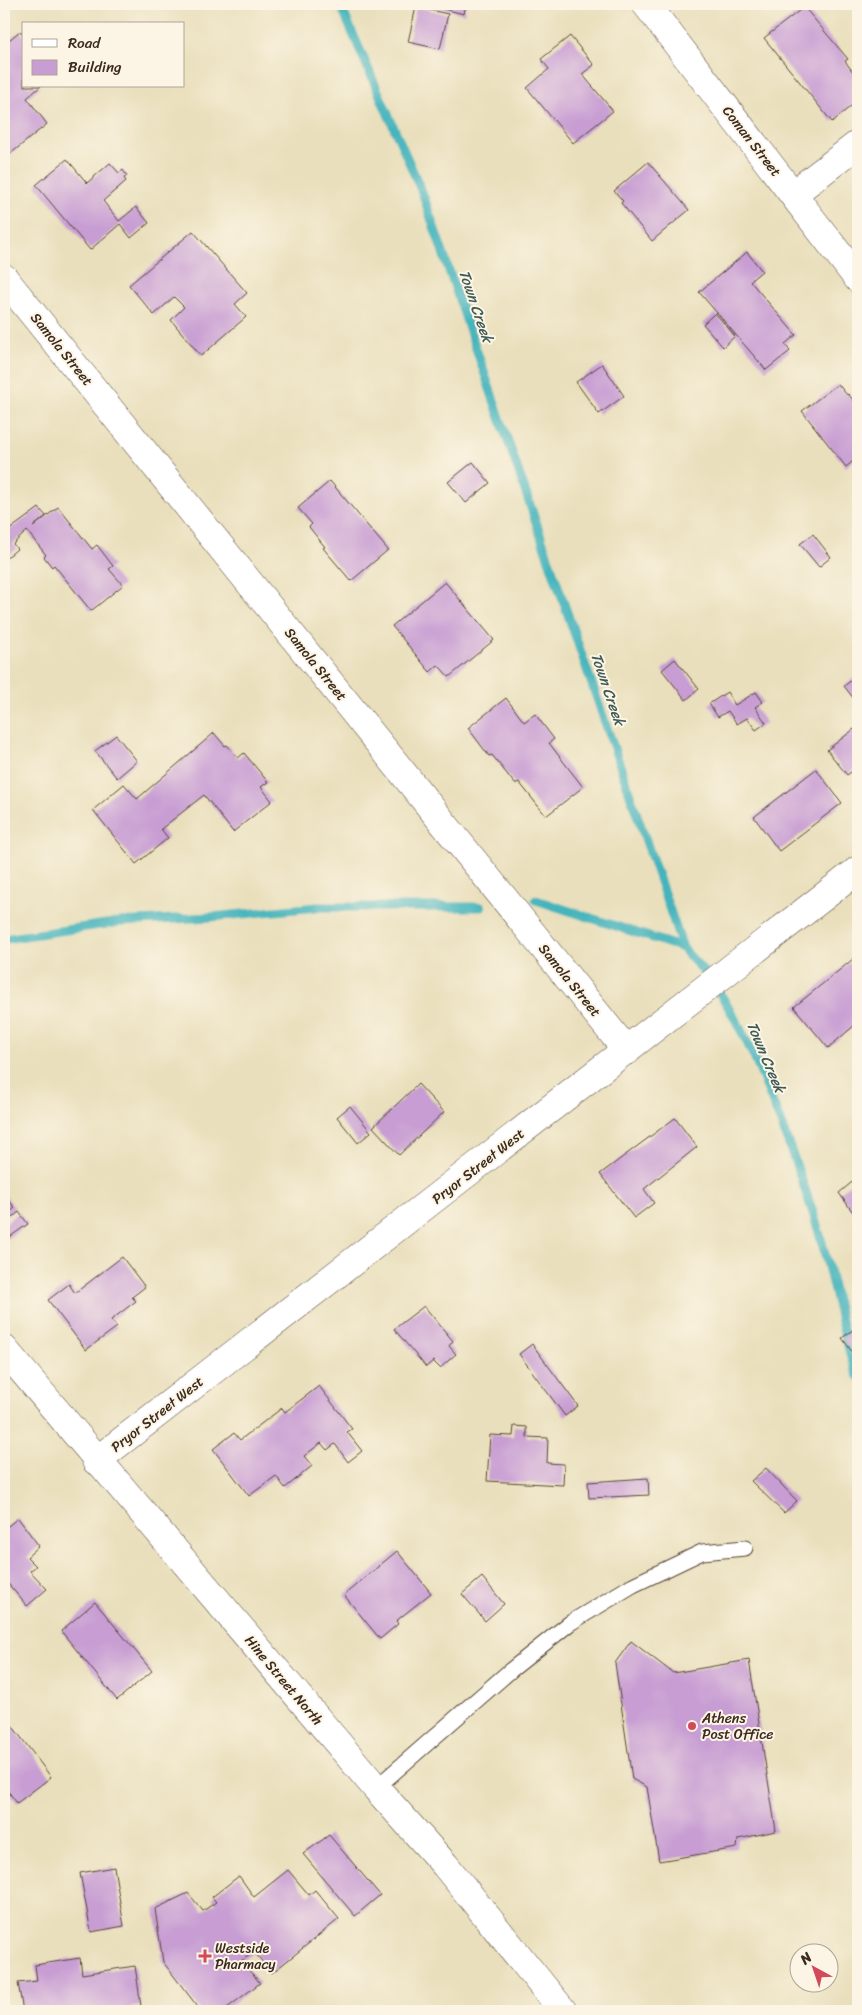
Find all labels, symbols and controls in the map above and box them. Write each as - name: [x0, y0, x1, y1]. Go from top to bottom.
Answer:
- legend: [22, 22, 185, 88]
- text: Road: [68, 30, 101, 56]
- text: Building: [68, 54, 122, 80]
- street label: Coman Street: [716, 100, 788, 183]
- water label: Town Creek: [451, 266, 501, 348]
- street label: Samola Street: [24, 307, 99, 392]
- street label: Samola Street: [278, 622, 353, 707]
- water label: Town Creek: [583, 649, 633, 731]
- street label: Samola Street: [532, 938, 607, 1023]
- water label: Town Creek: [739, 1017, 793, 1099]
- street label: Pryor Street West: [426, 1122, 530, 1211]
- street label: Pryor Street West: [105, 1370, 209, 1459]
- street label: Hine Street North: [238, 1629, 329, 1731]
- place label: Athens Post Office: [701, 1706, 773, 1747]
- marker: Athens Post Office: [686, 1720, 698, 1732]
- place label: Westside Pharmacy: [215, 1936, 276, 1977]
- north arrow: [790, 1942, 840, 1992]
- text: N: [793, 1946, 818, 1972]
- marker: Westside Pharmacy: [199, 1950, 211, 1962]

